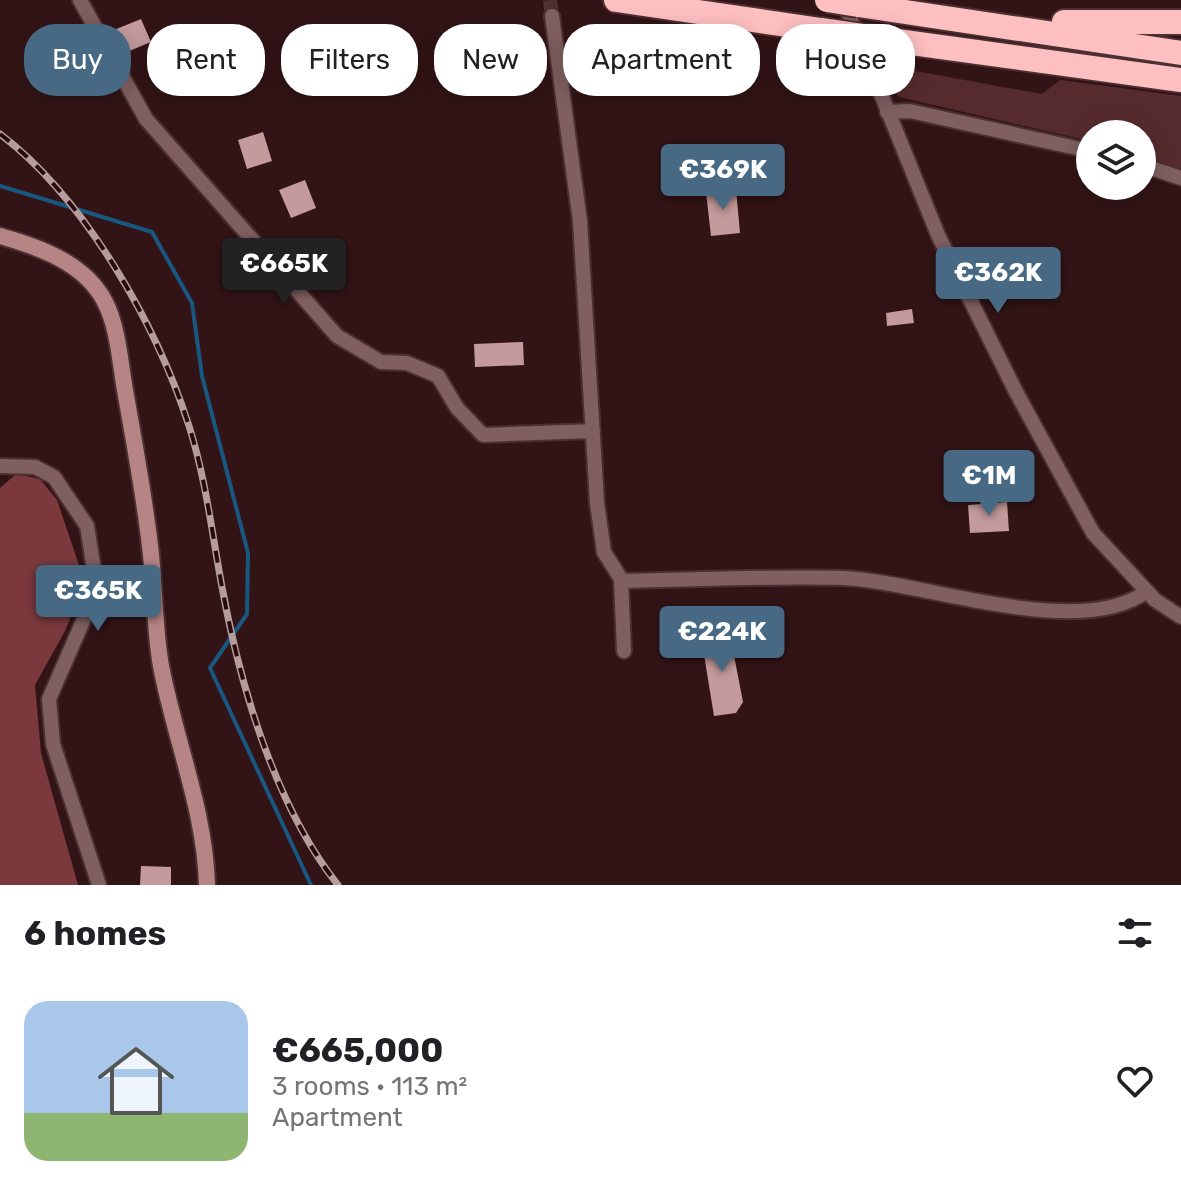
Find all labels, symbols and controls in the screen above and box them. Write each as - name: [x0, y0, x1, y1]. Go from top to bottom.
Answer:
- chip: Buy: [24, 24, 131, 96]
- chip: Rent: [147, 24, 265, 96]
- chip: Filters: [281, 24, 418, 96]
- chip: New: [434, 24, 547, 96]
- chip: Apartment: [563, 24, 760, 96]
- chip: House: [776, 24, 915, 96]
- map controls: [1076, 120, 1156, 200]
- button: layers: [1076, 120, 1156, 200]
- pin: €369K: [667, 144, 779, 212]
- text: €369K: [679, 154, 767, 185]
- pin: €665K: [228, 238, 340, 306]
- pin: €362K: [942, 247, 1054, 315]
- text: €665K: [240, 248, 328, 279]
- text: €362K: [954, 257, 1042, 288]
- pin: €1M: [950, 450, 1028, 518]
- text: €1M: [962, 460, 1016, 491]
- pin: €365K: [42, 565, 154, 633]
- text: €365K: [54, 575, 142, 606]
- pin: €224K: [666, 606, 778, 674]
- text: €224K: [677, 616, 767, 647]
- icon: filters: [1113, 911, 1157, 955]
- text: 6 homes: [24, 913, 166, 954]
- text: €665,000: [272, 1030, 443, 1071]
- icon: home: [88, 1033, 184, 1129]
- icon: heart: [1113, 1059, 1157, 1103]
- text: 3 rooms · 113 m²: [272, 1071, 467, 1102]
- text: Apartment: [272, 1102, 403, 1133]

